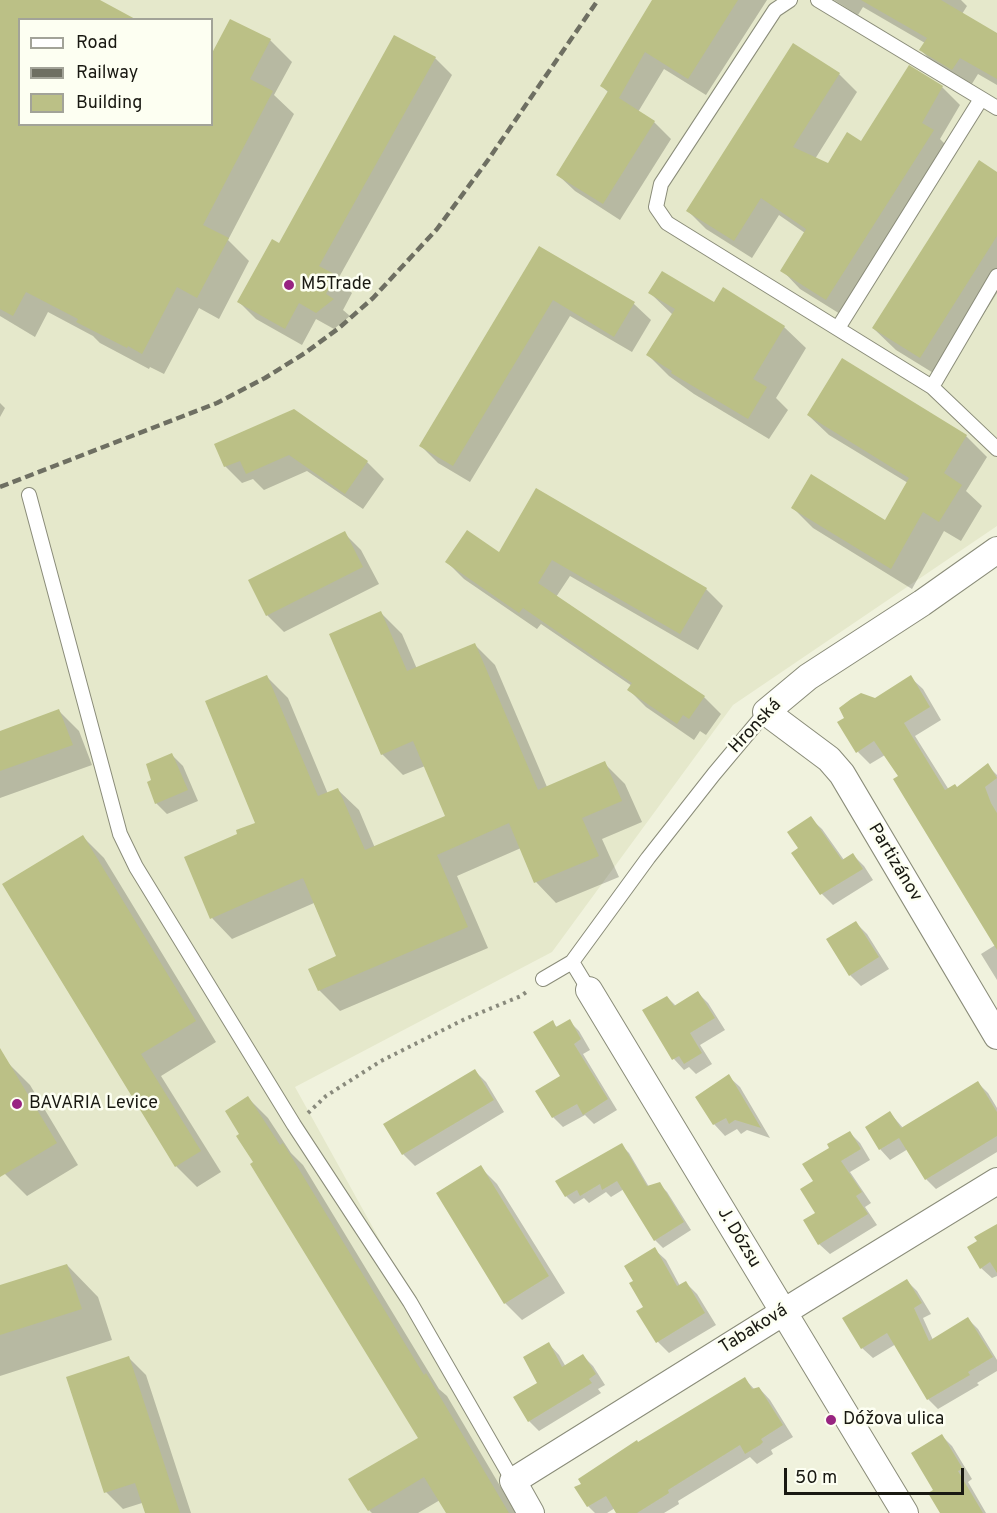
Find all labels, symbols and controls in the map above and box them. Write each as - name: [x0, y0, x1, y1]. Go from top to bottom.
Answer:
- legend: [18, 18, 213, 126]
- text: Road: [76, 32, 118, 55]
- text: Railway: [76, 62, 138, 85]
- text: Building: [76, 92, 142, 115]
- place label: M5Trade: [301, 274, 371, 296]
- marker: M5Trade: [282, 278, 296, 292]
- street label: Hronská: [725, 695, 787, 759]
- street label: Partizánov: [862, 820, 926, 906]
- place label: BAVARIA Levice: [29, 1093, 158, 1115]
- marker: BAVARIA Levice: [10, 1097, 24, 1111]
- street label: J. Dózsu: [712, 1204, 764, 1272]
- street label: Tabaková: [716, 1301, 792, 1359]
- place label: Dóžova ulica: [843, 1409, 944, 1431]
- marker: Dóžova ulica: [824, 1413, 838, 1427]
- scale bar: [787, 1456, 967, 1494]
- text: 50 m: [795, 1467, 837, 1490]

